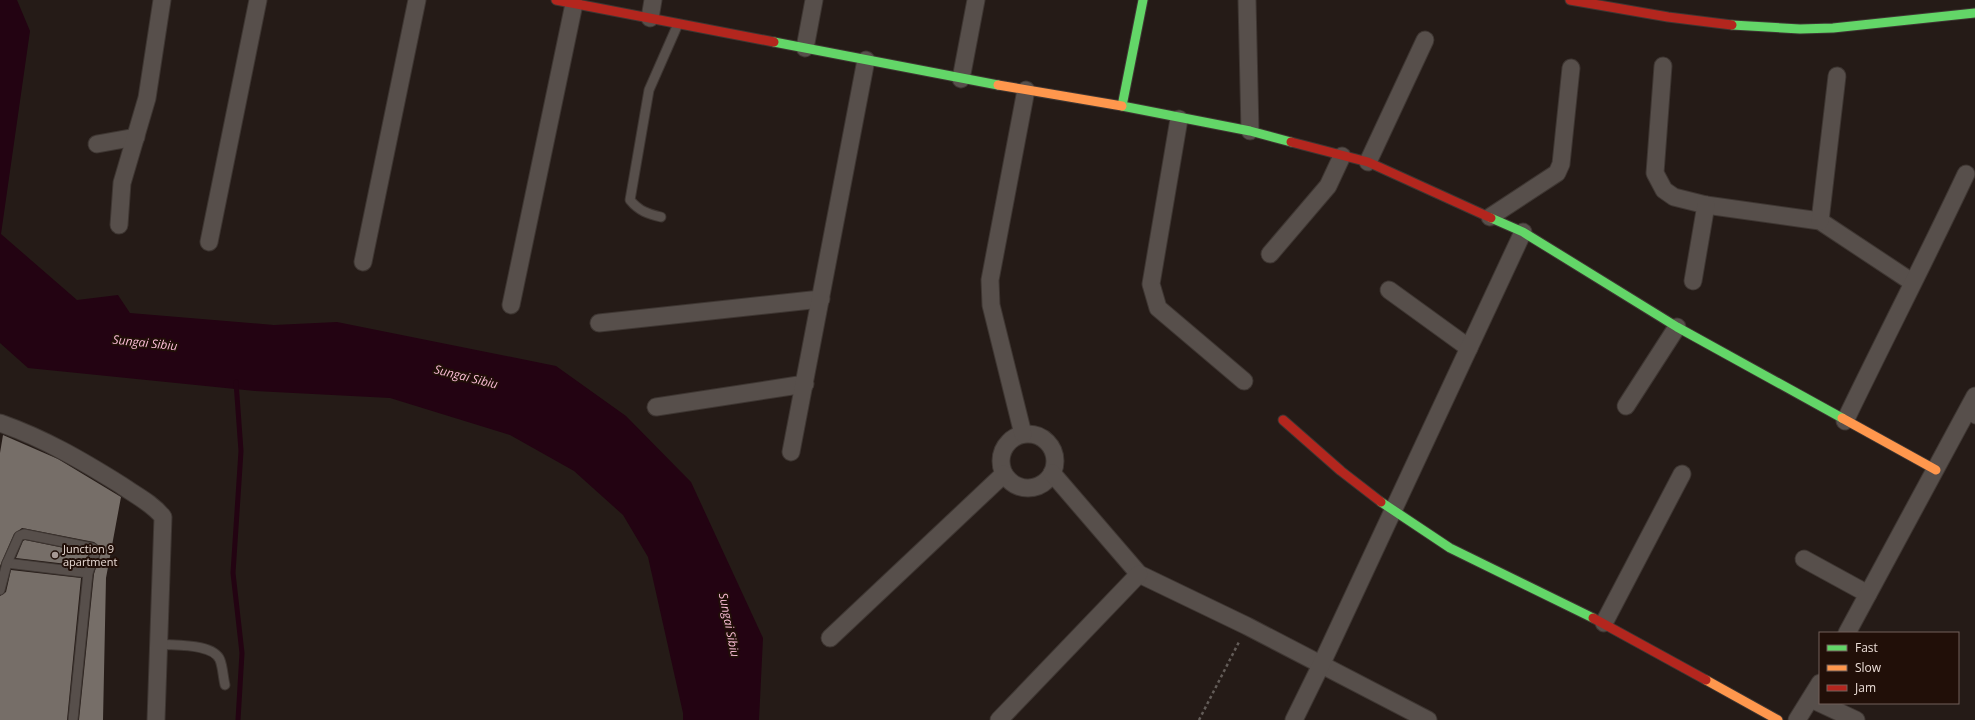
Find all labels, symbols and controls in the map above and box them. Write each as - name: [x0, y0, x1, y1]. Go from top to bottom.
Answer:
- water label: Sungai Sibiu: [112, 331, 178, 354]
- water label: Sungai Sibiu: [433, 360, 500, 393]
- place label: Junction 9 apartment: [62, 541, 117, 569]
- marker: Junction 9 apartment: [50, 550, 60, 560]
- water label: Sungai Sibiu: [715, 591, 744, 659]
- legend: [1819, 632, 1959, 704]
- text: Fast: [1855, 639, 1878, 656]
- text: Slow: [1855, 659, 1882, 676]
- text: Jam: [1854, 679, 1876, 696]

